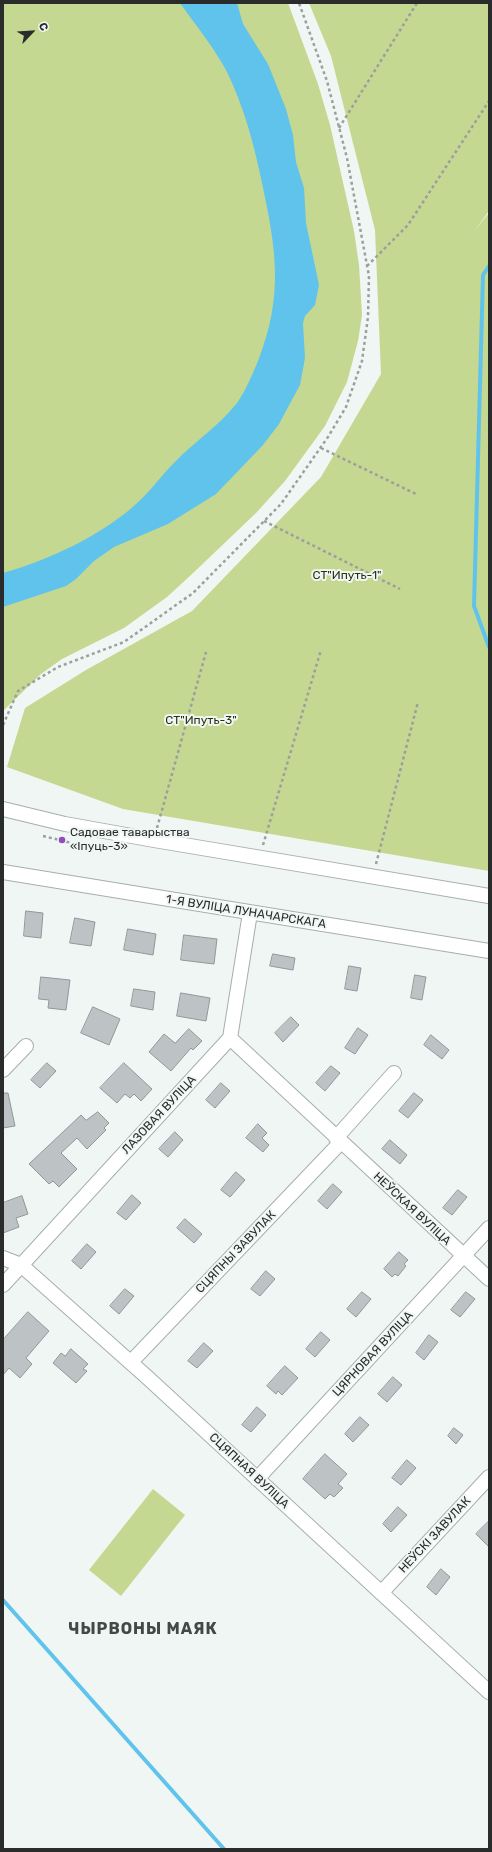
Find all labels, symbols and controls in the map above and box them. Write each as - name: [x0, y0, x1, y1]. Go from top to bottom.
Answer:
- north arrow: [12, 12, 52, 52]
- text: С: [36, 20, 51, 33]
- park label: СТ"Ипуть-1": [312, 569, 382, 583]
- park label: СТ"Ипуть-3": [165, 714, 237, 728]
- place label: Садовае таварыства «Іпуць-3»: [70, 826, 190, 854]
- marker: Садовае таварыства «Іпуць-3»: [57, 835, 67, 845]
- street label: 1-Я ВУЛІЦА ЛУНАЧАРСКАГА: [165, 892, 327, 932]
- street label: ЛАЗОВАЯ ВУЛІЦА: [119, 1073, 199, 1157]
- street label: НЕЎСКАЯ ВУЛІЦА: [370, 1169, 454, 1249]
- street label: СЦЯПНЫ ЗАВУЛАК: [193, 1208, 279, 1296]
- street label: ЦЯРНОВАЯ ВУЛІЦА: [330, 1308, 416, 1400]
- street label: СЦЯПНАЯ ВУЛІЦА: [206, 1430, 292, 1512]
- street label: НЕЎСКІ ЗАВУЛАК: [396, 1494, 474, 1576]
- district label: ЧЫРВОНЫ МАЯК: [68, 1619, 218, 1639]

